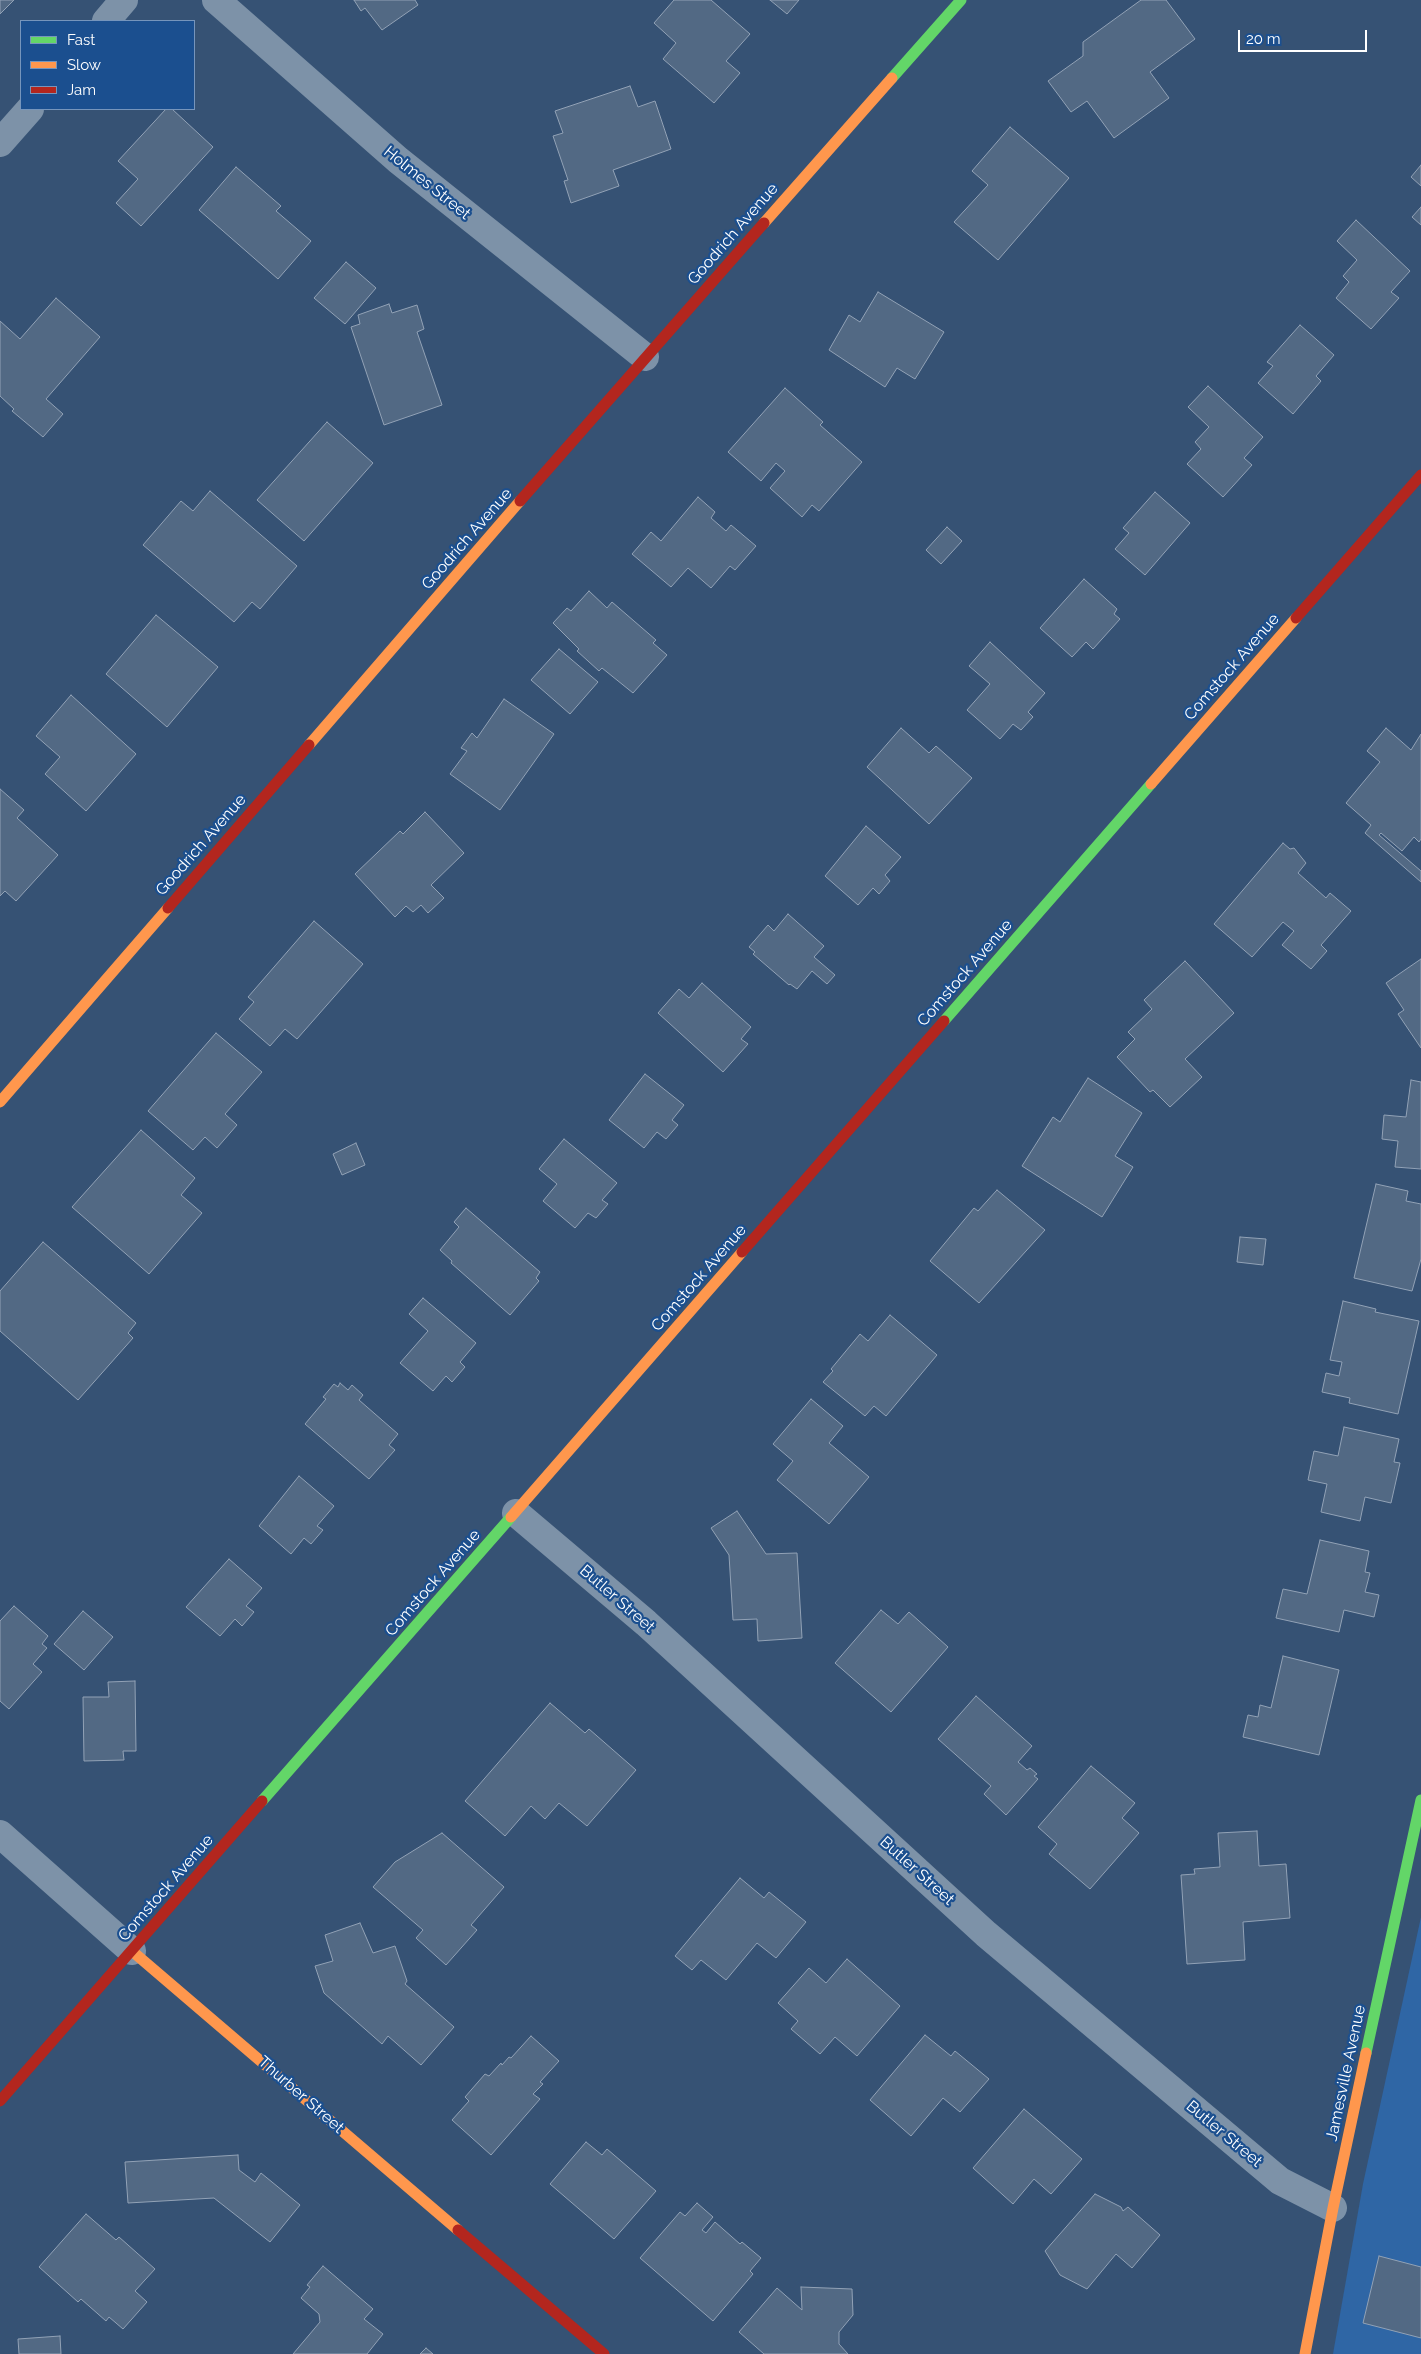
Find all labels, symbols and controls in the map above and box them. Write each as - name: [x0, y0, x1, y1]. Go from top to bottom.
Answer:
- legend: [20, 20, 195, 110]
- scale bar: [1241, 20, 1370, 52]
- text: 20 m: [1246, 30, 1281, 48]
- text: Fast: [67, 31, 95, 49]
- text: Slow: [67, 56, 101, 74]
- text: Jam: [67, 81, 96, 99]
- street label: Holmes Street: [380, 142, 474, 224]
- street label: Goodrich Avenue: [684, 179, 782, 289]
- street label: Goodrich Avenue: [418, 484, 516, 594]
- street label: Comstock Avenue: [1180, 610, 1284, 724]
- street label: Goodrich Avenue: [152, 790, 250, 900]
- street label: Comstock Avenue: [913, 916, 1017, 1030]
- street label: Comstock Avenue: [647, 1221, 751, 1335]
- street label: Comstock Avenue: [381, 1526, 485, 1640]
- street label: Butler Street: [575, 1561, 659, 1637]
- street label: Comstock Avenue: [114, 1831, 218, 1945]
- street label: Butler Street: [876, 1833, 958, 1909]
- street label: Jamesville Avenue: [1322, 2003, 1370, 2143]
- street label: Thurber Street: [254, 2052, 348, 2138]
- street label: Butler Street: [1182, 2097, 1266, 2171]

